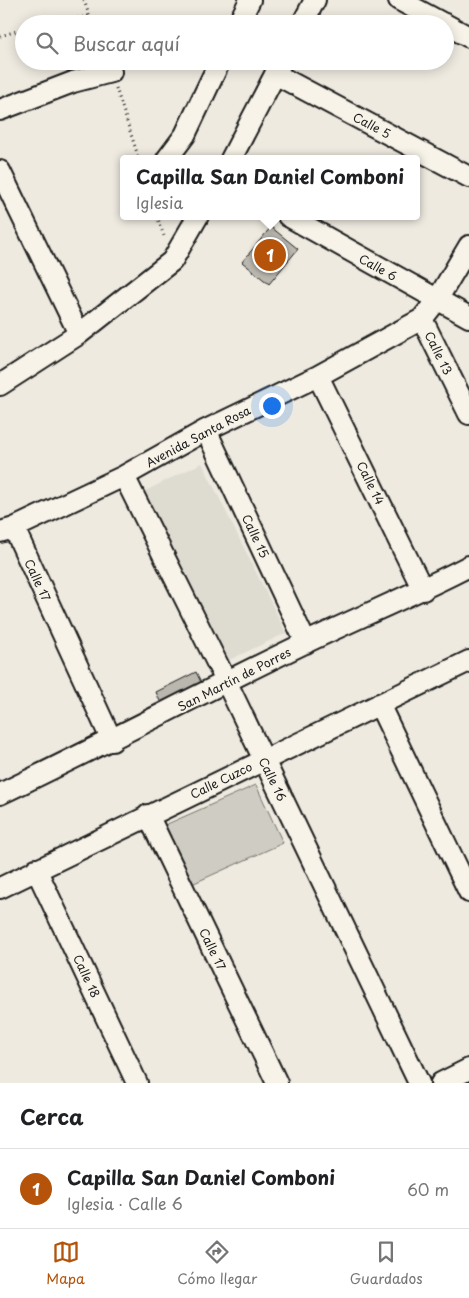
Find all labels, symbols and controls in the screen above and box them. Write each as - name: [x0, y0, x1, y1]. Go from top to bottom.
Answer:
- search box: [15, 15, 454, 70]
- icon: search: [33, 29, 61, 57]
- text: Buscar aquí: [73, 29, 180, 57]
- street label: Calle 5: [350, 108, 394, 142]
- popup: [120, 155, 420, 220]
- text: Capilla San Daniel Comboni: [136, 162, 404, 190]
- text: Iglesia: [136, 190, 183, 214]
- pin: 1: [254, 236, 286, 274]
- street label: Calle 6: [356, 249, 400, 285]
- street label: Calle 13: [421, 328, 457, 378]
- your location: [259, 393, 285, 419]
- street label: Avenida Santa Rosa: [143, 401, 254, 471]
- street label: Calle 14: [353, 458, 389, 508]
- street label: Calle 15: [238, 511, 274, 561]
- street label: Calle 17: [20, 556, 56, 605]
- street label: San Martín de Porres: [174, 642, 294, 715]
- street label: Calle 16: [255, 754, 291, 804]
- street label: Calle Cuzco: [187, 757, 255, 803]
- street label: Calle 17: [195, 925, 231, 974]
- street label: Calle 18: [69, 951, 105, 1001]
- text: Cerca: [20, 1100, 84, 1132]
- text: Capilla San Daniel Comboni: [67, 1163, 335, 1191]
- text: 1: [32, 1177, 40, 1201]
- text: 60 m: [407, 1177, 449, 1201]
- text: Iglesia · Calle 6: [67, 1191, 183, 1215]
- tab: Mapa: [46, 1238, 85, 1289]
- tab: Cómo llegar: [177, 1238, 257, 1289]
- tab: Guardados: [350, 1238, 423, 1289]

